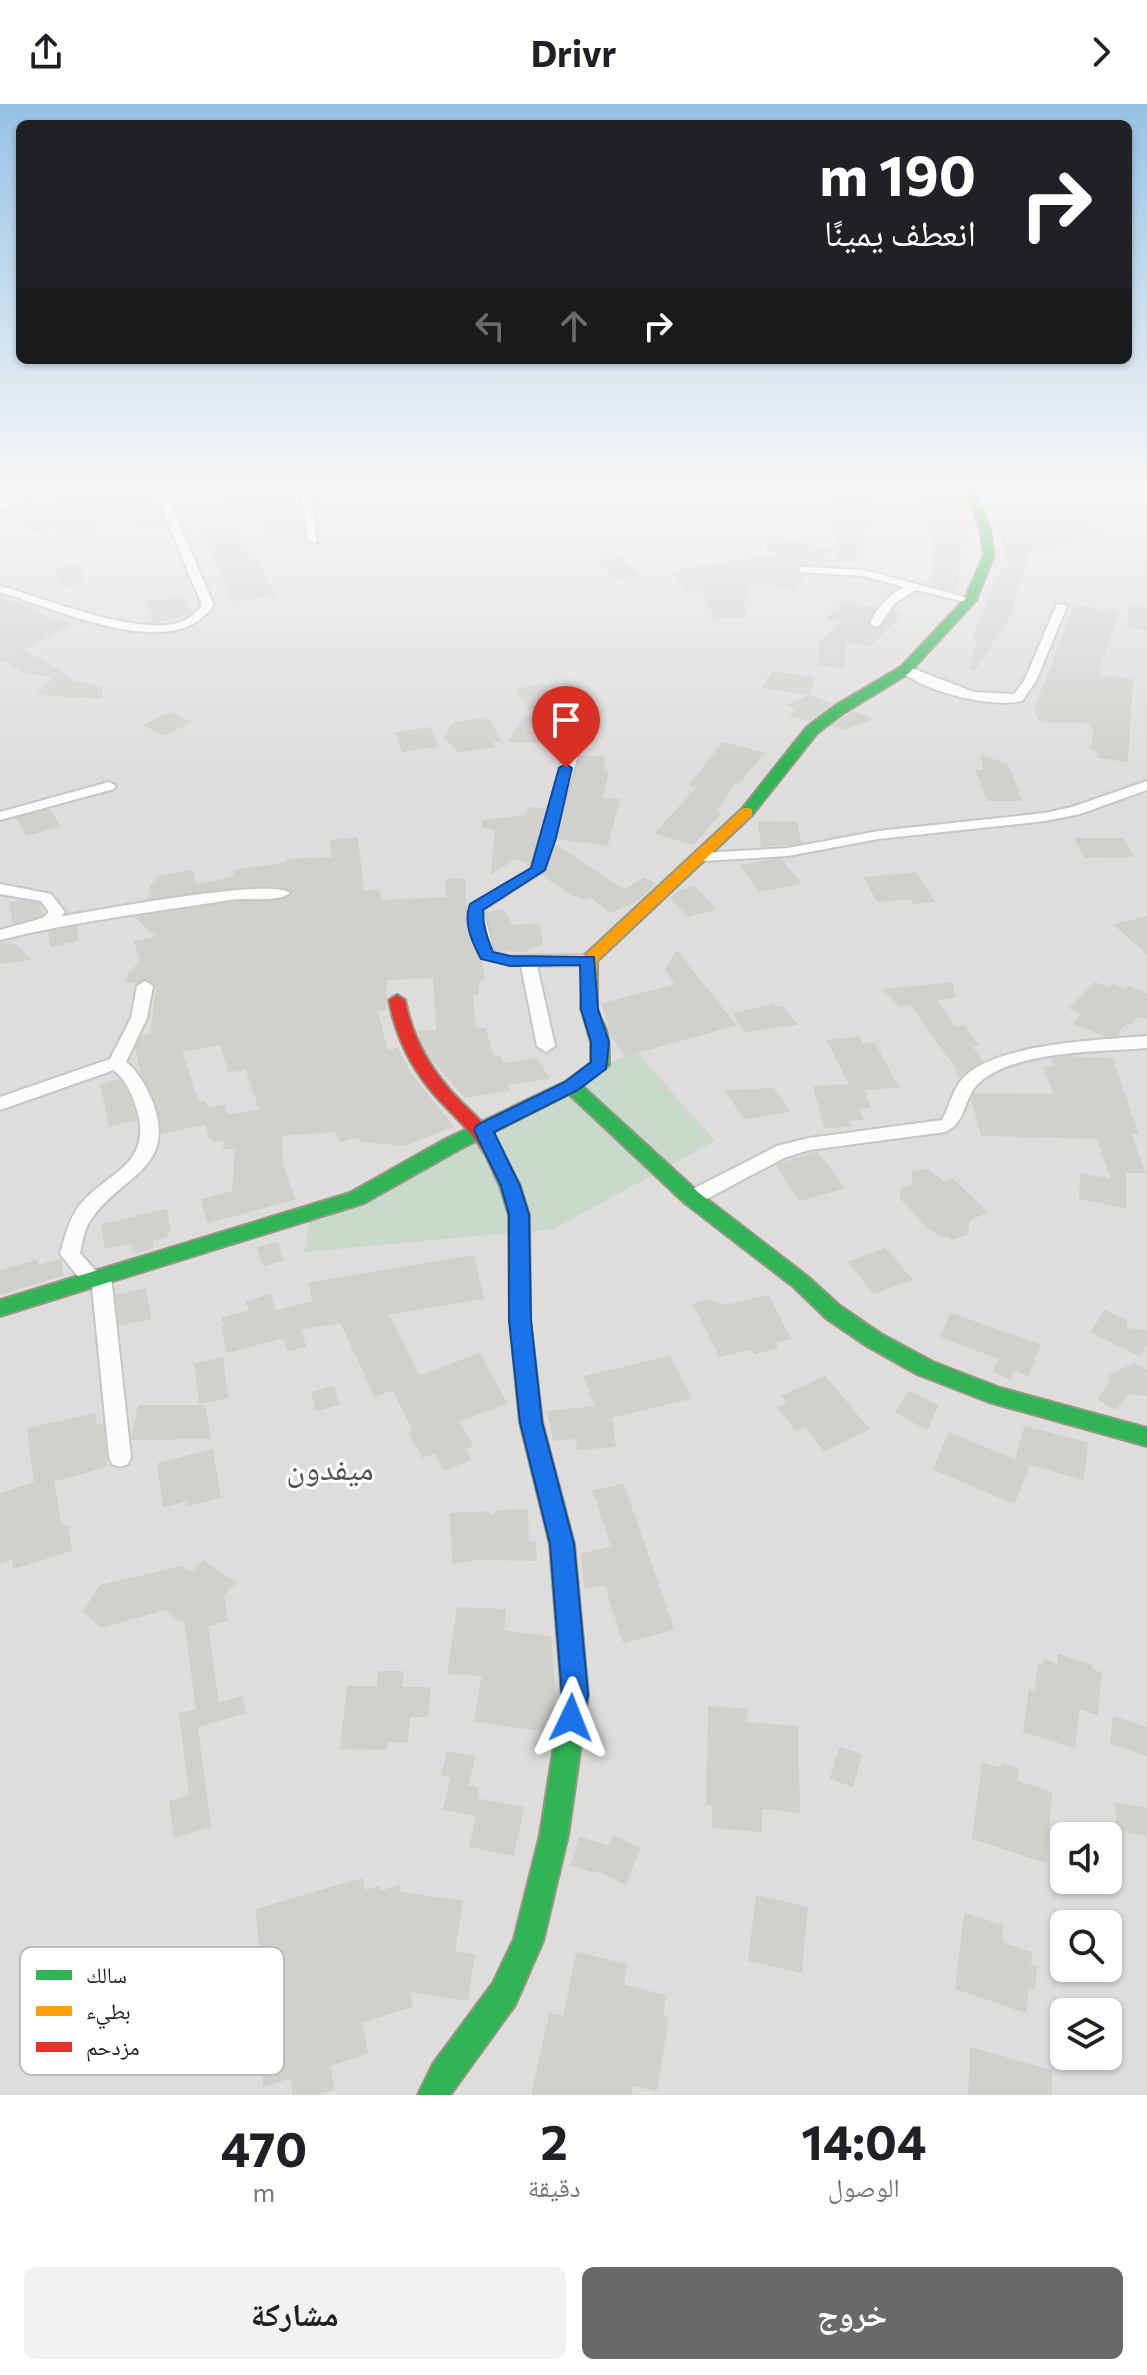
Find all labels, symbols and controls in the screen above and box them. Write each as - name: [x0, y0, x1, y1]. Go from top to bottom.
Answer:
- icon: share: [24, 30, 68, 74]
- text: Drivr: [531, 30, 616, 74]
- icon: forward: [1079, 30, 1123, 74]
- text: 190 m: [819, 139, 976, 208]
- icon: right: [1004, 152, 1108, 256]
- text: انعطف يمينًا: [824, 209, 976, 253]
- icon: left: [468, 304, 512, 348]
- icon: ahead: [552, 304, 596, 348]
- icon: right: [636, 304, 680, 348]
- pin: [532, 686, 600, 768]
- icon: arrive: [544, 698, 588, 742]
- district label: ميفدون: [286, 1447, 374, 1488]
- position arrow: [529, 1676, 613, 1760]
- map controls: [1050, 1822, 1122, 2070]
- button: sound: [1050, 1822, 1122, 1894]
- button: search: [1050, 1910, 1122, 1982]
- legend: [20, 1947, 284, 2075]
- text: سالك: [86, 1961, 127, 1988]
- text: بطيء: [86, 1997, 131, 2029]
- button: layers: [1050, 1998, 1122, 2070]
- text: مزدحم: [86, 2033, 140, 2062]
- text: 2: [540, 2111, 568, 2170]
- text: 14:04: [801, 2111, 926, 2170]
- text: 470: [221, 2118, 307, 2177]
- text: دقيقة: [528, 2171, 581, 2202]
- text: الوصول: [828, 2171, 900, 2202]
- text: m: [253, 2176, 275, 2207]
- button: مشاركة: [24, 2267, 566, 2359]
- button: خروج: [582, 2267, 1123, 2359]

